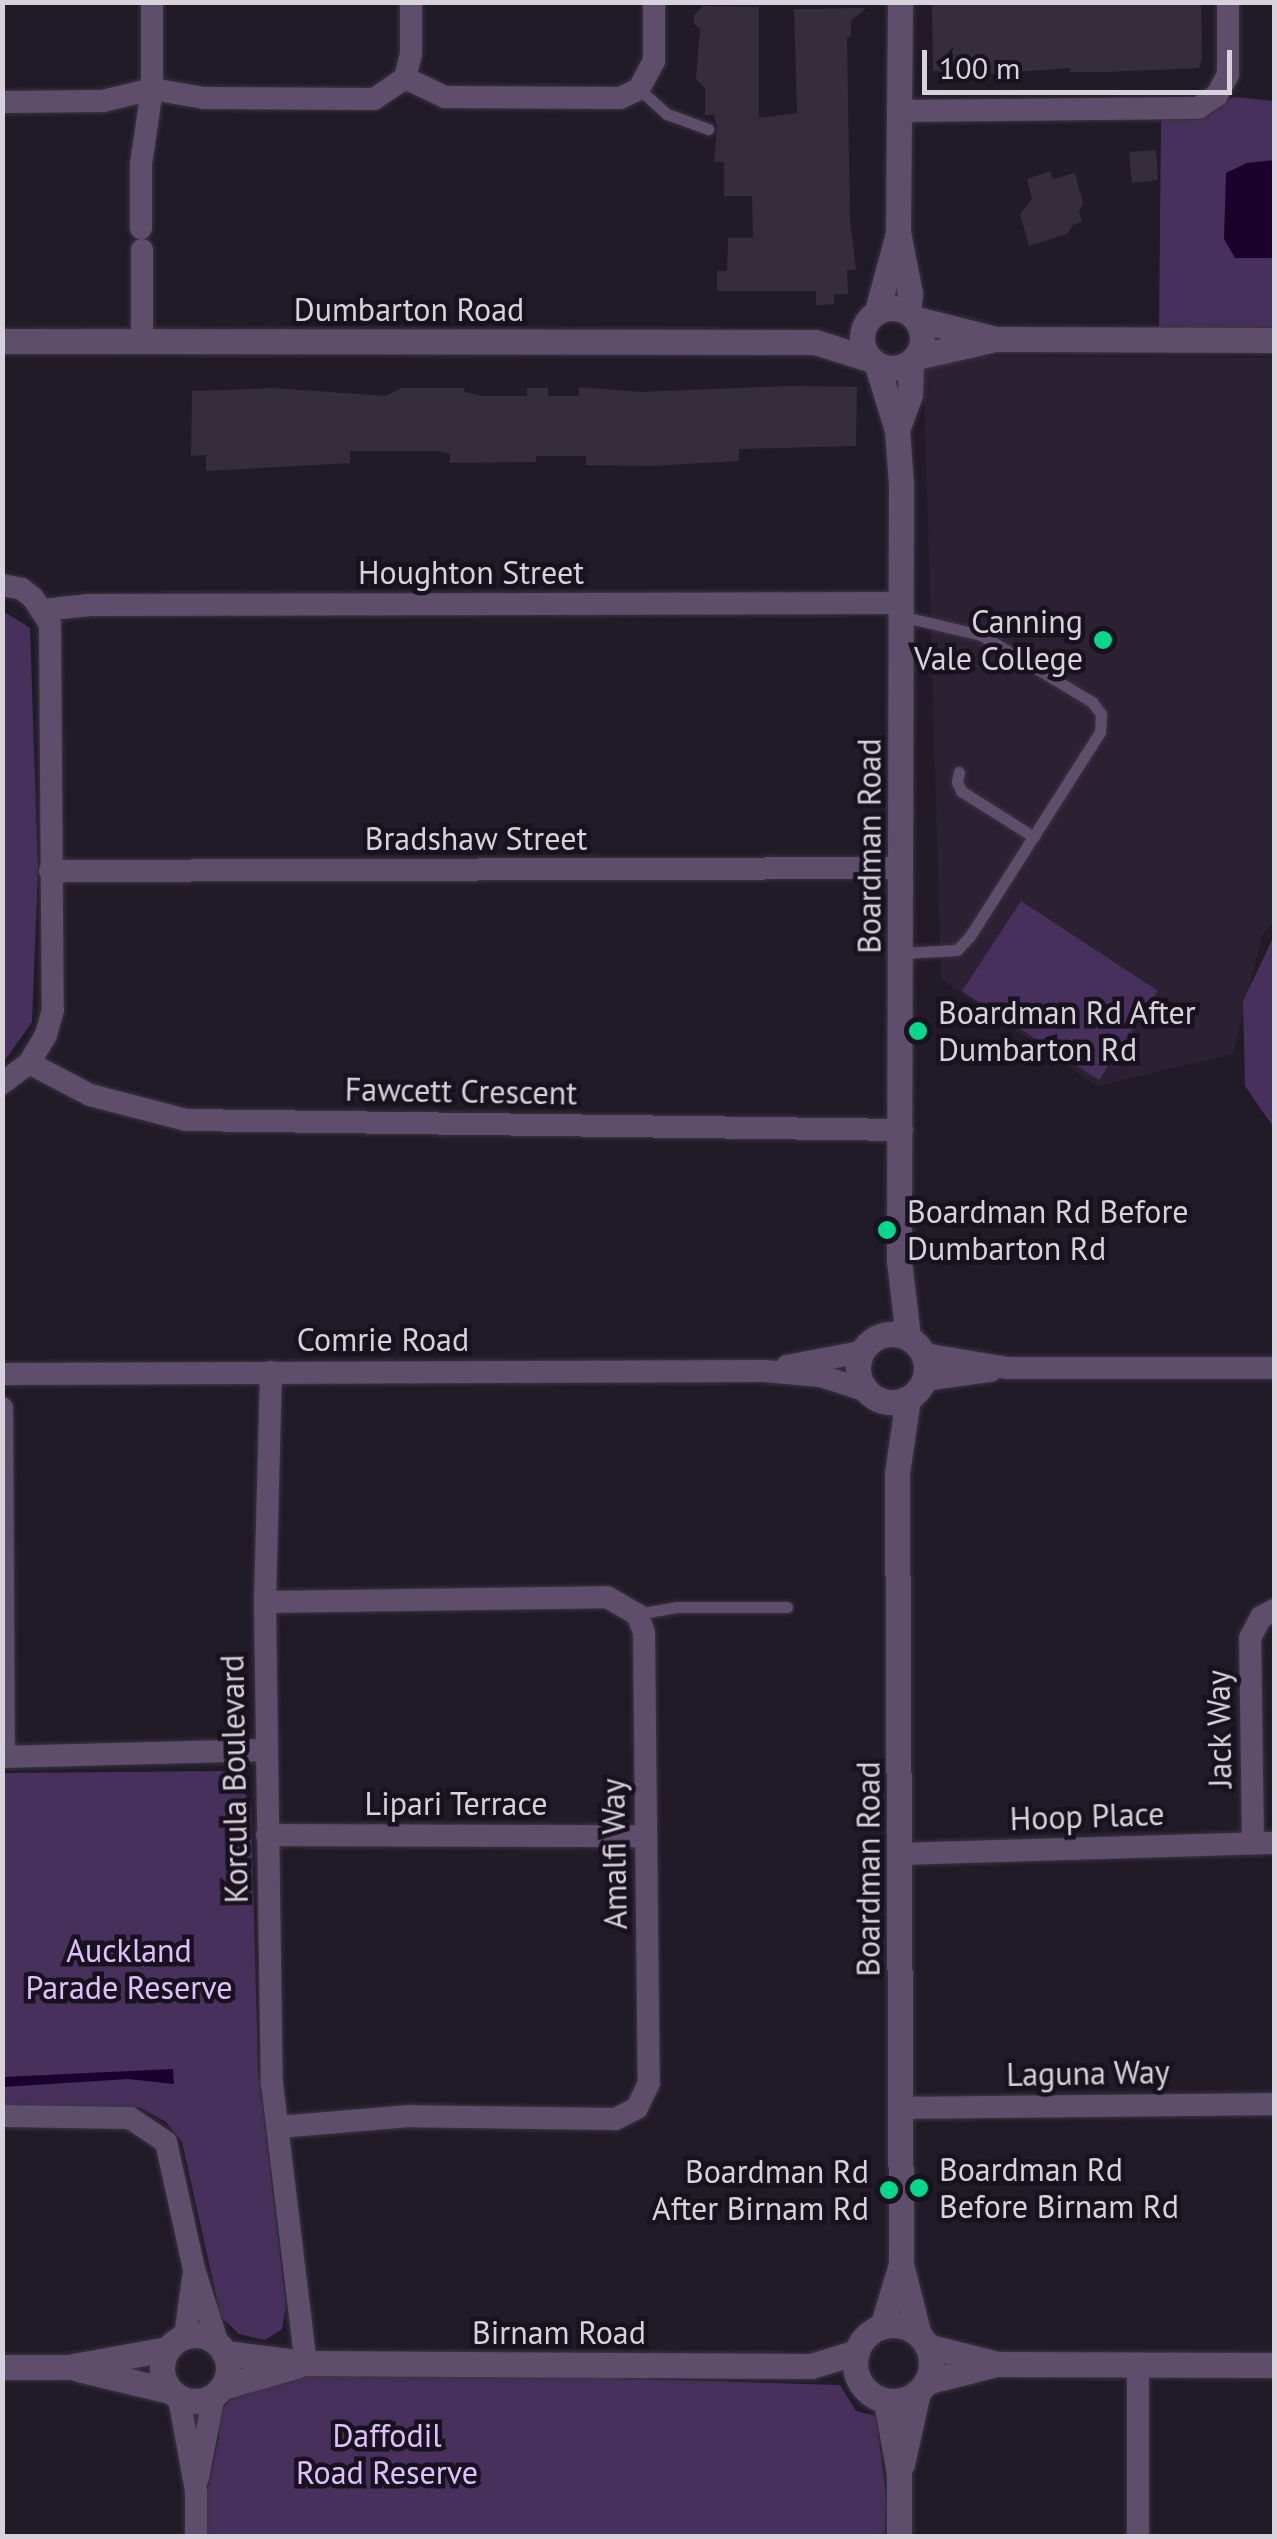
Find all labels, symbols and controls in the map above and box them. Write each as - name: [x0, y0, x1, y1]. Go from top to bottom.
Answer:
- scale bar: [927, 30, 1237, 92]
- text: 100 m: [939, 48, 1020, 87]
- street label: Dumbarton Road: [294, 290, 524, 328]
- street label: Houghton Street: [358, 553, 584, 591]
- place label: Canning Vale College: [914, 603, 1083, 678]
- marker: Canning Vale College: [1092, 629, 1114, 651]
- street label: Boardman Road: [850, 738, 888, 954]
- street label: Bradshaw Street: [364, 819, 588, 857]
- place label: Boardman Rd After Dumbarton Rd: [938, 994, 1197, 1069]
- marker: Boardman Rd After Dumbarton Rd: [907, 1020, 929, 1042]
- street label: Fawcett Crescent: [344, 1070, 578, 1112]
- place label: Boardman Rd Before Dumbarton Rd: [907, 1193, 1189, 1268]
- marker: Boardman Rd Before Dumbarton Rd: [876, 1219, 898, 1241]
- street label: Comrie Road: [297, 1320, 469, 1358]
- street label: Korcula Boulevard: [213, 1654, 255, 1904]
- street label: Jack Way: [1199, 1669, 1239, 1789]
- street label: Boardman Road: [849, 1761, 887, 1977]
- street label: Amalfi Way: [593, 1778, 635, 1930]
- street label: Lipari Terrace: [364, 1784, 548, 1822]
- street label: Hoop Place: [1009, 1794, 1165, 1838]
- park label: Auckland Parade Reserve: [25, 1932, 233, 2007]
- street label: Laguna Way: [1006, 2052, 1170, 2094]
- place label: Boardman Rd Before Birnam Rd: [939, 2151, 1179, 2226]
- place label: Boardman Rd After Birnam Rd: [652, 2153, 869, 2228]
- marker: Boardman Rd Before Birnam Rd: [908, 2177, 930, 2199]
- marker: Boardman Rd After Birnam Rd: [878, 2179, 900, 2201]
- street label: Birnam Road: [472, 2313, 646, 2351]
- park label: Daffodil Road Reserve: [296, 2417, 478, 2492]

